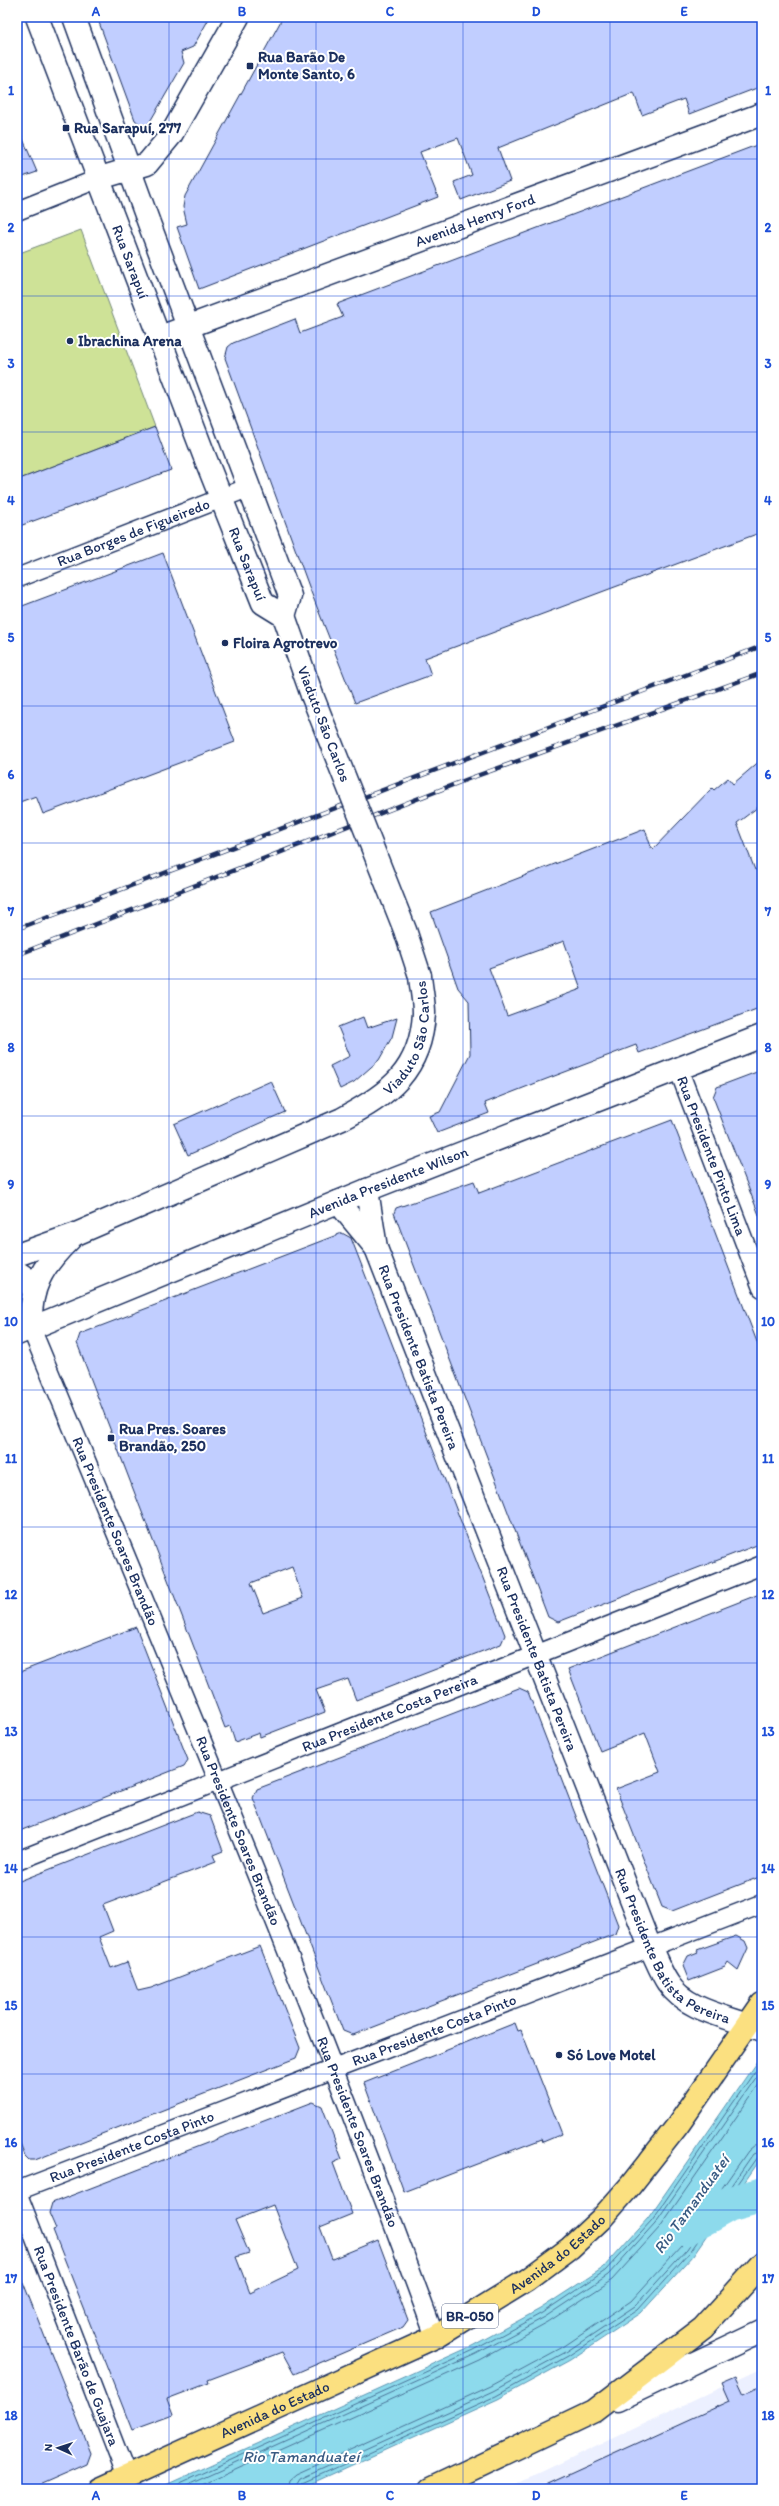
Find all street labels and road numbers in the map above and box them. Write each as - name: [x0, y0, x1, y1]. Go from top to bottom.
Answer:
- street label: Avenida Henry Ford: [413, 190, 537, 251]
- street label: Rua Sarapuí: [108, 222, 153, 301]
- street label: Rua Borges de Figueiredo: [55, 495, 212, 570]
- street label: Rua Sarapuí: [225, 525, 270, 603]
- street label: Viaduto São Carlos: [294, 664, 354, 785]
- street label: Viaduto São Carlos: [379, 980, 433, 1099]
- street label: Rua Presidente Pinto Lima: [673, 1073, 750, 1238]
- street label: Avenida Presidente Wilson: [306, 1143, 471, 1222]
- street label: Rua Presidente Batista Pereira: [374, 1262, 463, 1452]
- street label: Rua Presidente Soares Brandão: [68, 1434, 163, 1628]
- street label: Rua Presidente Batista Pereira: [493, 1564, 581, 1754]
- street label: Rua Presidente Costa Pereira: [299, 1670, 480, 1756]
- street label: Rua Presidente Soares Brandão: [192, 1734, 285, 1928]
- street label: Rua Presidente Batista Pereira: [611, 1866, 733, 2027]
- street label: Rua Presidente Costa Pinto: [349, 1991, 519, 2070]
- street label: Rua Presidente Soares Brandão: [313, 2034, 403, 2230]
- street label: Rua Presidente Costa Pinto: [47, 2107, 217, 2187]
- street label: Avenida do Estado: [506, 2210, 609, 2298]
- street label: Rua Presidente Barão de Guajara: [30, 2243, 123, 2449]
- road number: BR-050: [442, 2304, 498, 2328]
- street label: Avenida do Estado: [217, 2377, 332, 2442]

